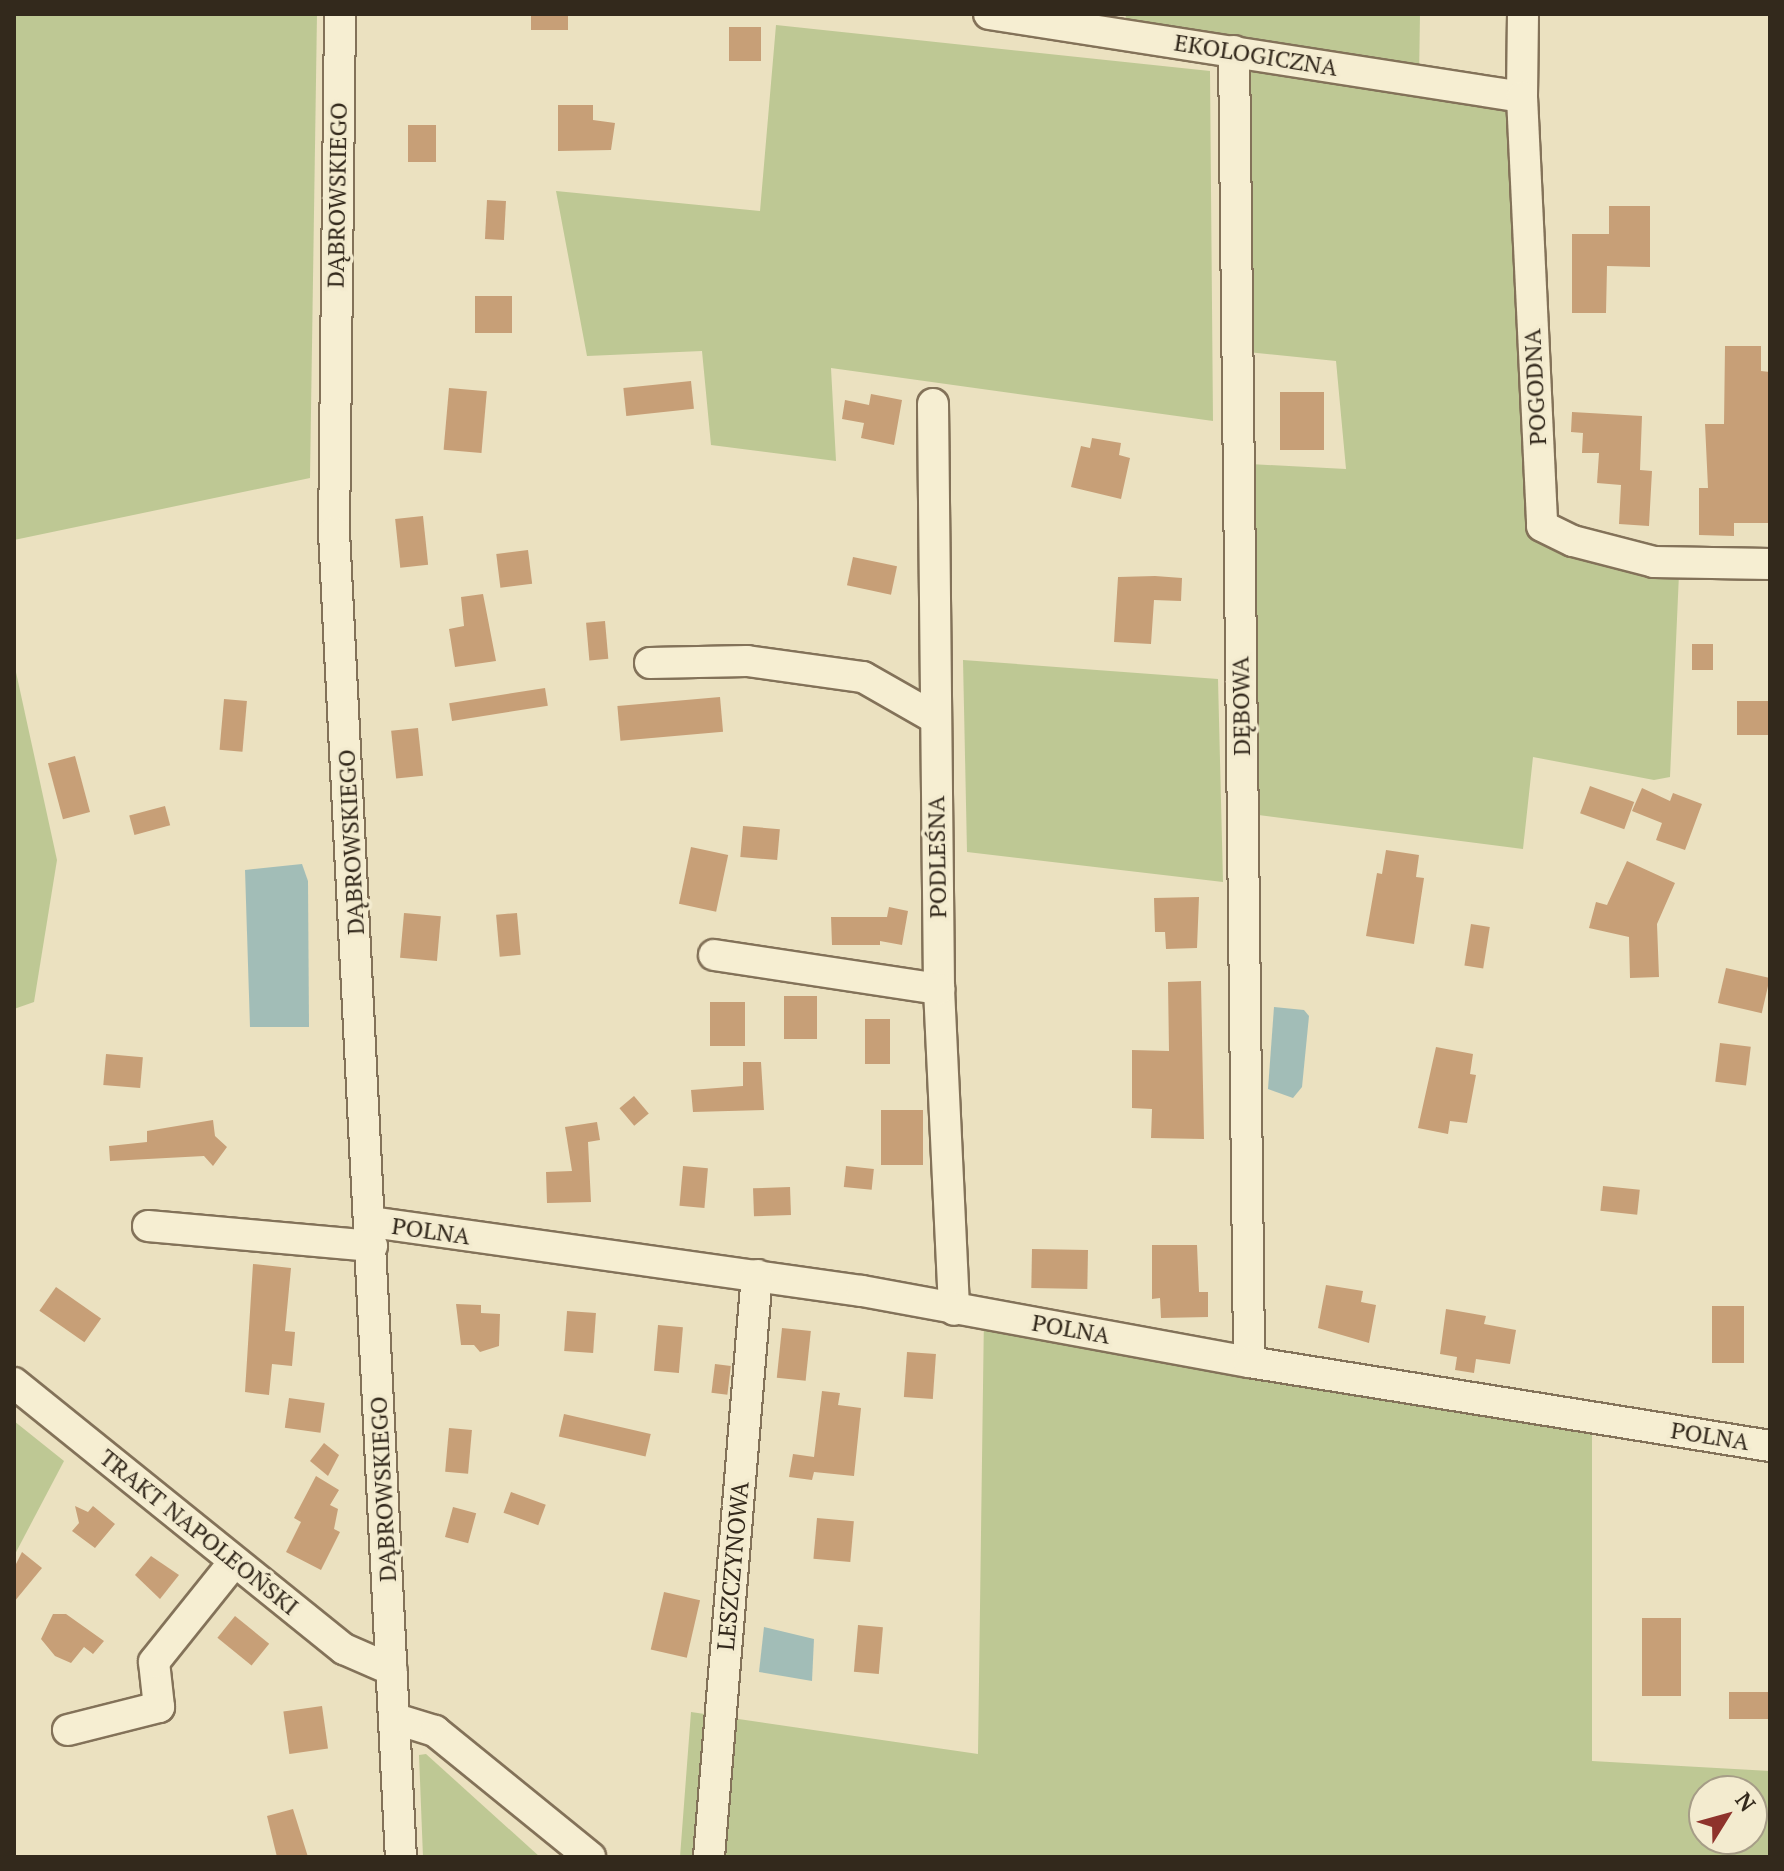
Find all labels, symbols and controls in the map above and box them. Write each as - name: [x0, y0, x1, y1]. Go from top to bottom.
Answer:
- street label: EKOLOGICZNA: [1172, 28, 1340, 82]
- street label: DĄBROWSKIEGO: [321, 102, 353, 288]
- street label: POGODNA: [1518, 328, 1552, 446]
- street label: DĘBOWA: [1226, 656, 1256, 756]
- street label: DĄBROWSKIEGO: [332, 748, 370, 936]
- street label: PODLEŚNA: [922, 795, 952, 919]
- street label: POLNA: [390, 1211, 472, 1251]
- street label: POLNA: [1030, 1308, 1112, 1350]
- street label: DĄBROWSKIEGO: [364, 1395, 402, 1583]
- street label: POLNA: [1669, 1416, 1751, 1456]
- street label: TRAKT NAPOLEOŃSKI: [94, 1443, 304, 1621]
- street label: LESZCZYNOWA: [711, 1480, 755, 1652]
- north arrow: [1688, 1775, 1768, 1855]
- text: N: [1729, 1786, 1763, 1817]

